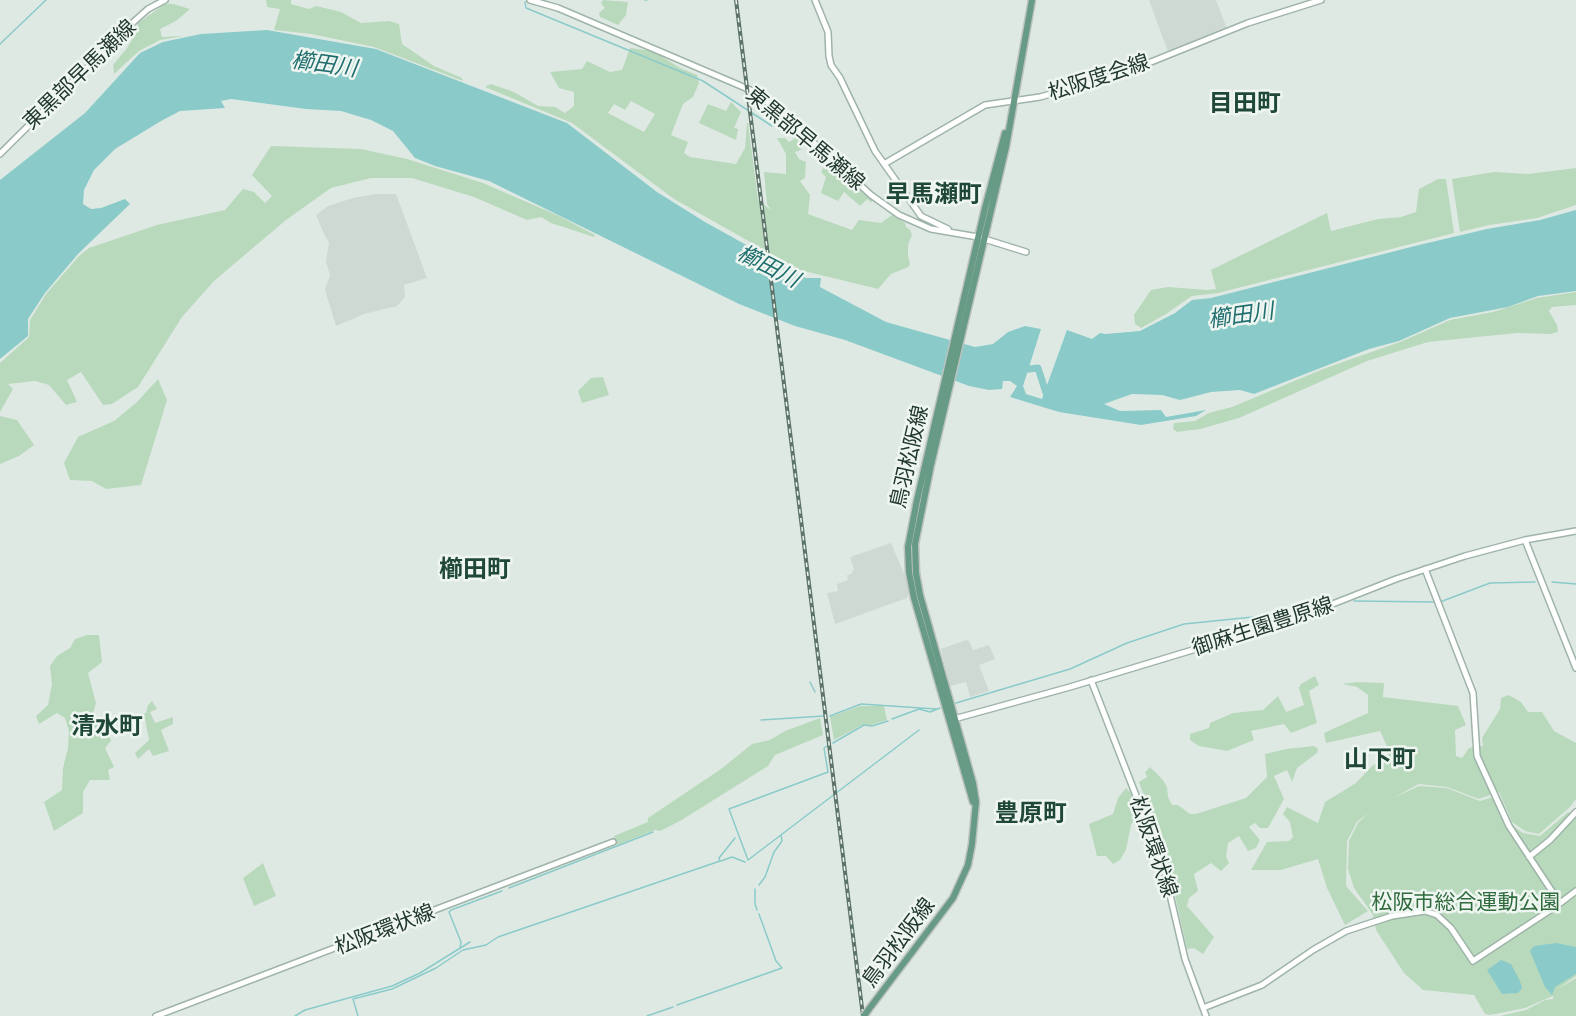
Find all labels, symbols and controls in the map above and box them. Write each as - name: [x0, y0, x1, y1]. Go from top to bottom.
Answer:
- street label: 東黒部早馬瀬線: [18, 15, 142, 135]
- water label: 櫛田川: [289, 47, 359, 83]
- street label: 松阪度会線: [1045, 50, 1153, 106]
- street label: 東黒部早馬瀬線: [741, 82, 869, 196]
- district label: 目田町: [1209, 90, 1281, 118]
- district label: 早馬瀬町: [886, 181, 982, 209]
- water label: 櫛田川: [733, 240, 803, 294]
- water label: 櫛田川: [1206, 298, 1276, 334]
- street label: 鳥羽松阪線: [886, 403, 934, 511]
- district label: 櫛田町: [439, 556, 511, 584]
- street label: 御麻生園豊原線: [1189, 592, 1337, 662]
- district label: 清水町: [71, 713, 143, 741]
- district label: 山下町: [1344, 746, 1416, 774]
- street label: 松阪環状線: [1124, 793, 1182, 901]
- district label: 豊原町: [995, 800, 1067, 828]
- park label: 松阪市総合運動公園: [1372, 890, 1560, 916]
- street label: 鳥羽松阪線: [857, 893, 941, 993]
- street label: 松阪環状線: [331, 899, 439, 961]

